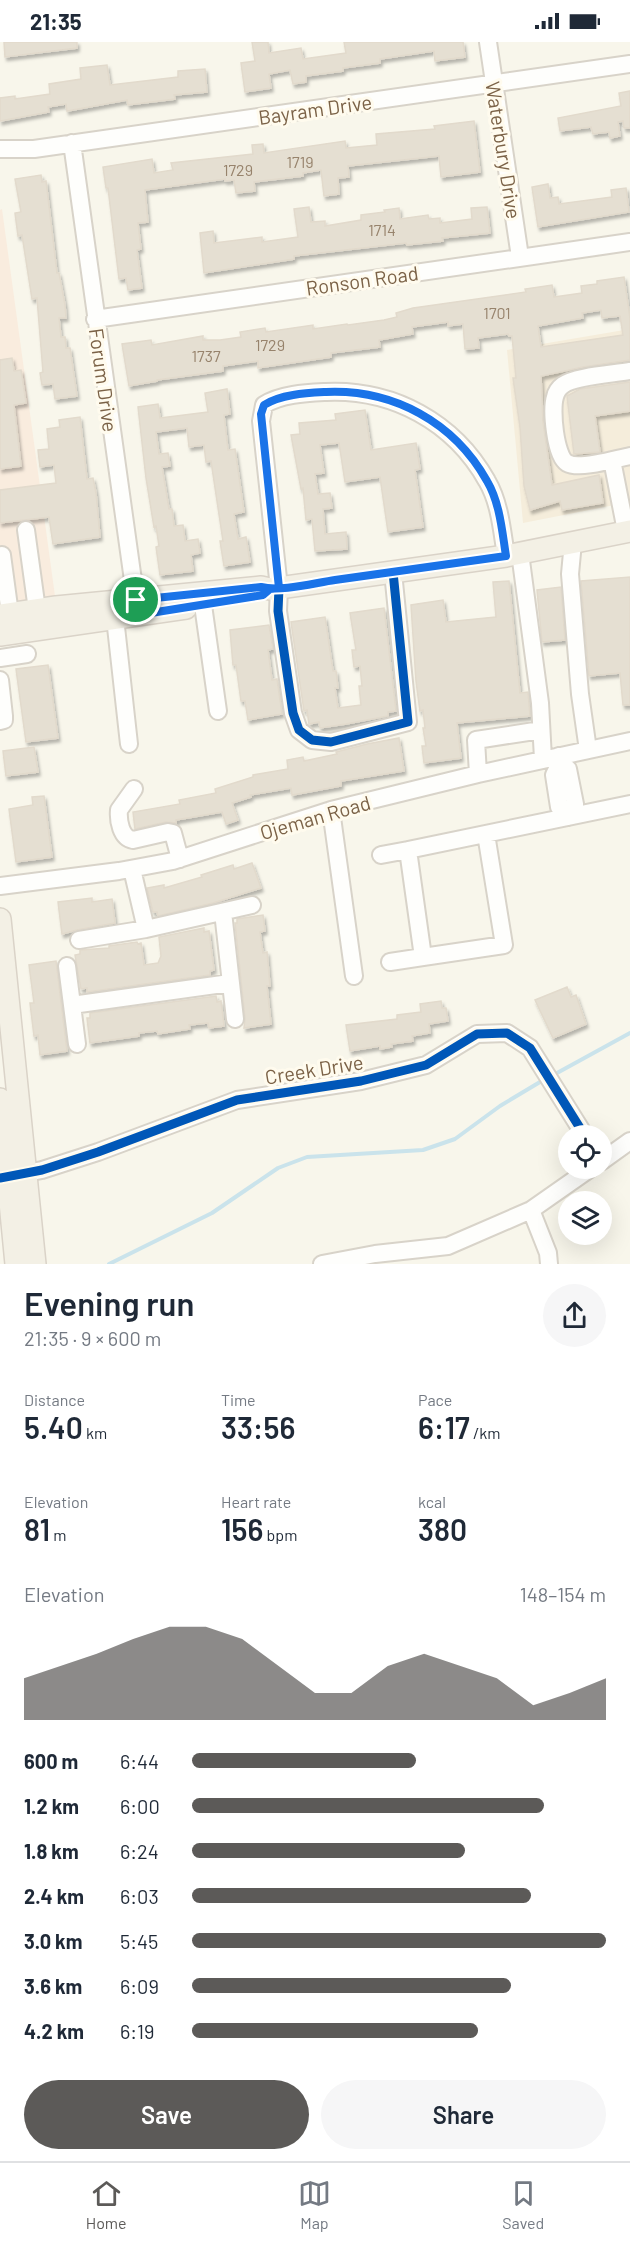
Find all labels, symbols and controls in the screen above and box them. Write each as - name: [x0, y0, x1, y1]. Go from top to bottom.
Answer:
- text: 21:35: [30, 8, 82, 34]
- street label: Waterbury Drive: [481, 80, 527, 220]
- street label: Bayram Drive: [257, 89, 373, 129]
- house number: 1719: [286, 152, 314, 171]
- house number: 1729: [223, 160, 253, 179]
- house number: 1714: [368, 220, 396, 239]
- street label: Ronson Road: [304, 260, 420, 300]
- house number: 1701: [483, 303, 511, 322]
- street label: Forum Drive: [85, 327, 123, 433]
- house number: 1729: [255, 335, 285, 354]
- house number: 1737: [192, 346, 221, 365]
- pin: [110, 574, 161, 625]
- icon: arrive: [119, 583, 152, 616]
- street label: Ojeman Road: [257, 790, 373, 844]
- street label: Creek Drive: [263, 1049, 365, 1089]
- map controls: [558, 1125, 612, 1245]
- button: locate: [558, 1125, 612, 1179]
- button: layers: [558, 1191, 612, 1245]
- text: Evening run: [24, 1283, 194, 1323]
- button: share: [543, 1284, 606, 1347]
- text: 21:35 · 9 × 600 m: [24, 1326, 161, 1350]
- text: Distance: [24, 1390, 85, 1409]
- text: Time: [221, 1390, 256, 1409]
- text: Pace: [418, 1390, 452, 1409]
- text: 5.40: [24, 1409, 83, 1445]
- text: 33:56: [221, 1409, 295, 1445]
- text: 6:17: [418, 1409, 470, 1445]
- text: km: [83, 1423, 107, 1442]
- text: /km: [470, 1423, 501, 1442]
- text: Elevation: [24, 1492, 88, 1511]
- text: Heart rate: [221, 1492, 291, 1511]
- text: kcal: [418, 1492, 446, 1511]
- text: 81: [24, 1511, 50, 1547]
- text: 156: [221, 1511, 263, 1547]
- text: 380: [418, 1511, 467, 1547]
- text: m: [50, 1525, 67, 1544]
- text: bpm: [263, 1525, 297, 1544]
- text: Elevation: [24, 1582, 105, 1606]
- text: 148–154 m: [520, 1582, 606, 1606]
- text: 600 m: [24, 1749, 78, 1773]
- text: 6:44: [120, 1749, 159, 1773]
- text: 1.2 km: [24, 1794, 79, 1818]
- text: 6:00: [120, 1794, 160, 1818]
- text: 1.8 km: [24, 1839, 79, 1863]
- text: 6:24: [120, 1839, 159, 1863]
- text: 2.4 km: [24, 1884, 84, 1908]
- text: 6:03: [120, 1884, 159, 1908]
- text: 3.0 km: [24, 1929, 82, 1953]
- text: 5:45: [120, 1929, 158, 1953]
- text: 3.6 km: [24, 1974, 82, 1998]
- text: 6:09: [120, 1974, 159, 1998]
- text: 4.2 km: [24, 2019, 84, 2043]
- text: 6:19: [120, 2019, 155, 2043]
- button: Save: [24, 2080, 309, 2149]
- button: Share: [321, 2080, 606, 2149]
- tab: Home: [86, 2177, 127, 2232]
- tab: Map: [298, 2177, 331, 2232]
- tab: Saved: [502, 2177, 544, 2232]

